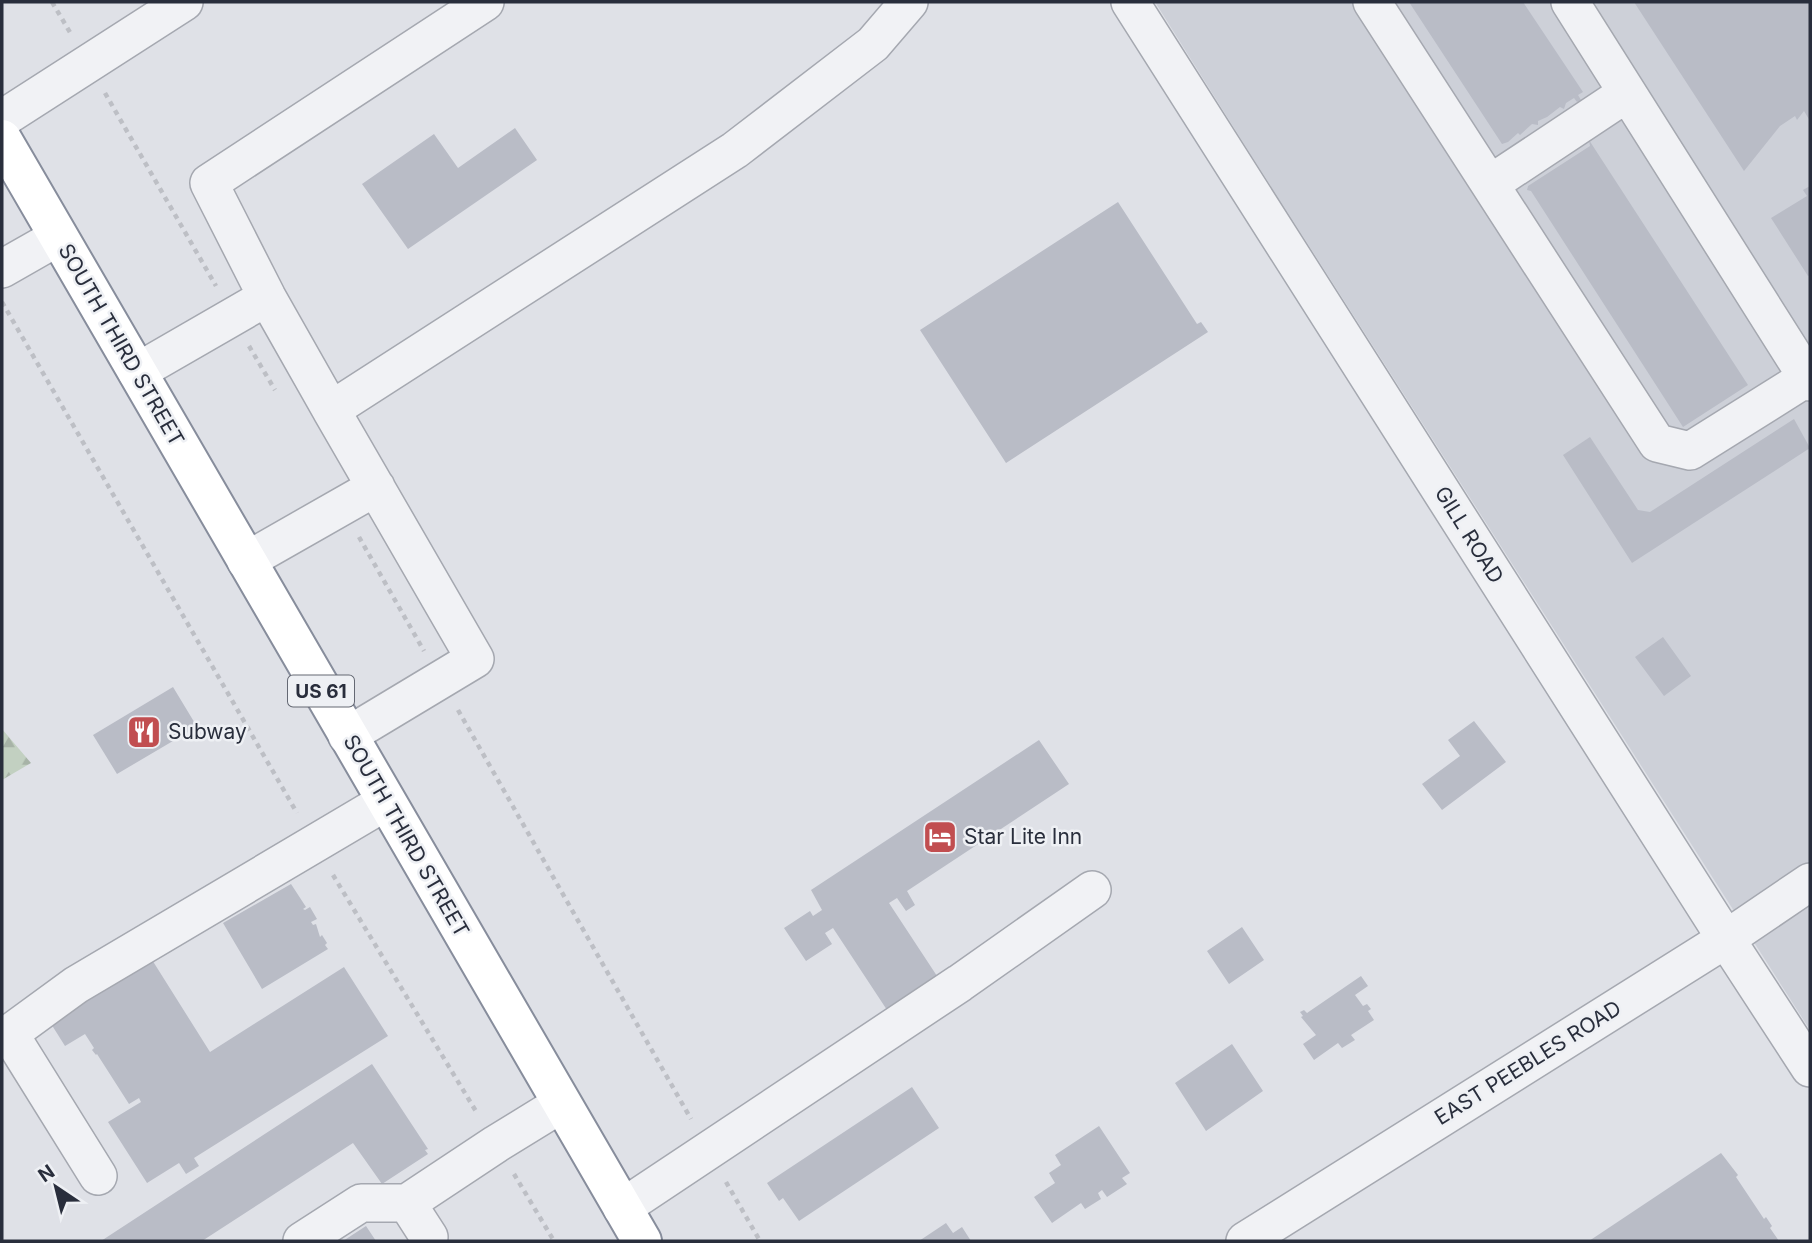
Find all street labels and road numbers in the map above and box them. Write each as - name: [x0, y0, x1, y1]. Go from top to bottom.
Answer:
- street label: SOUTH THIRD STREET: [53, 239, 189, 450]
- street label: GILL ROAD: [1430, 482, 1509, 588]
- road number: US 61: [288, 676, 354, 706]
- street label: SOUTH THIRD STREET: [338, 730, 474, 941]
- street label: EAST PEEBLES ROAD: [1430, 995, 1625, 1130]

